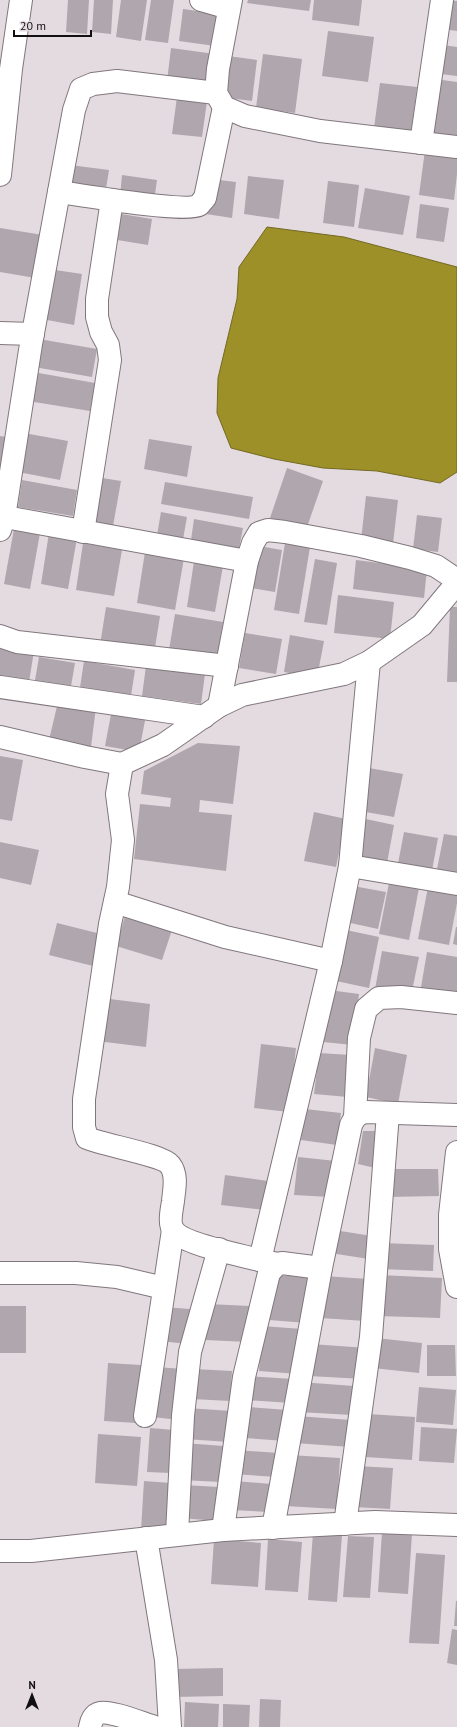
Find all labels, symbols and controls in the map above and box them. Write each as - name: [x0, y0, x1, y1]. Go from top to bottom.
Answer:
- scale bar: [14, 12, 91, 38]
- text: 20 m: [20, 18, 46, 33]
- north arrow: [12, 1675, 52, 1715]
- text: N: [28, 1678, 36, 1692]

